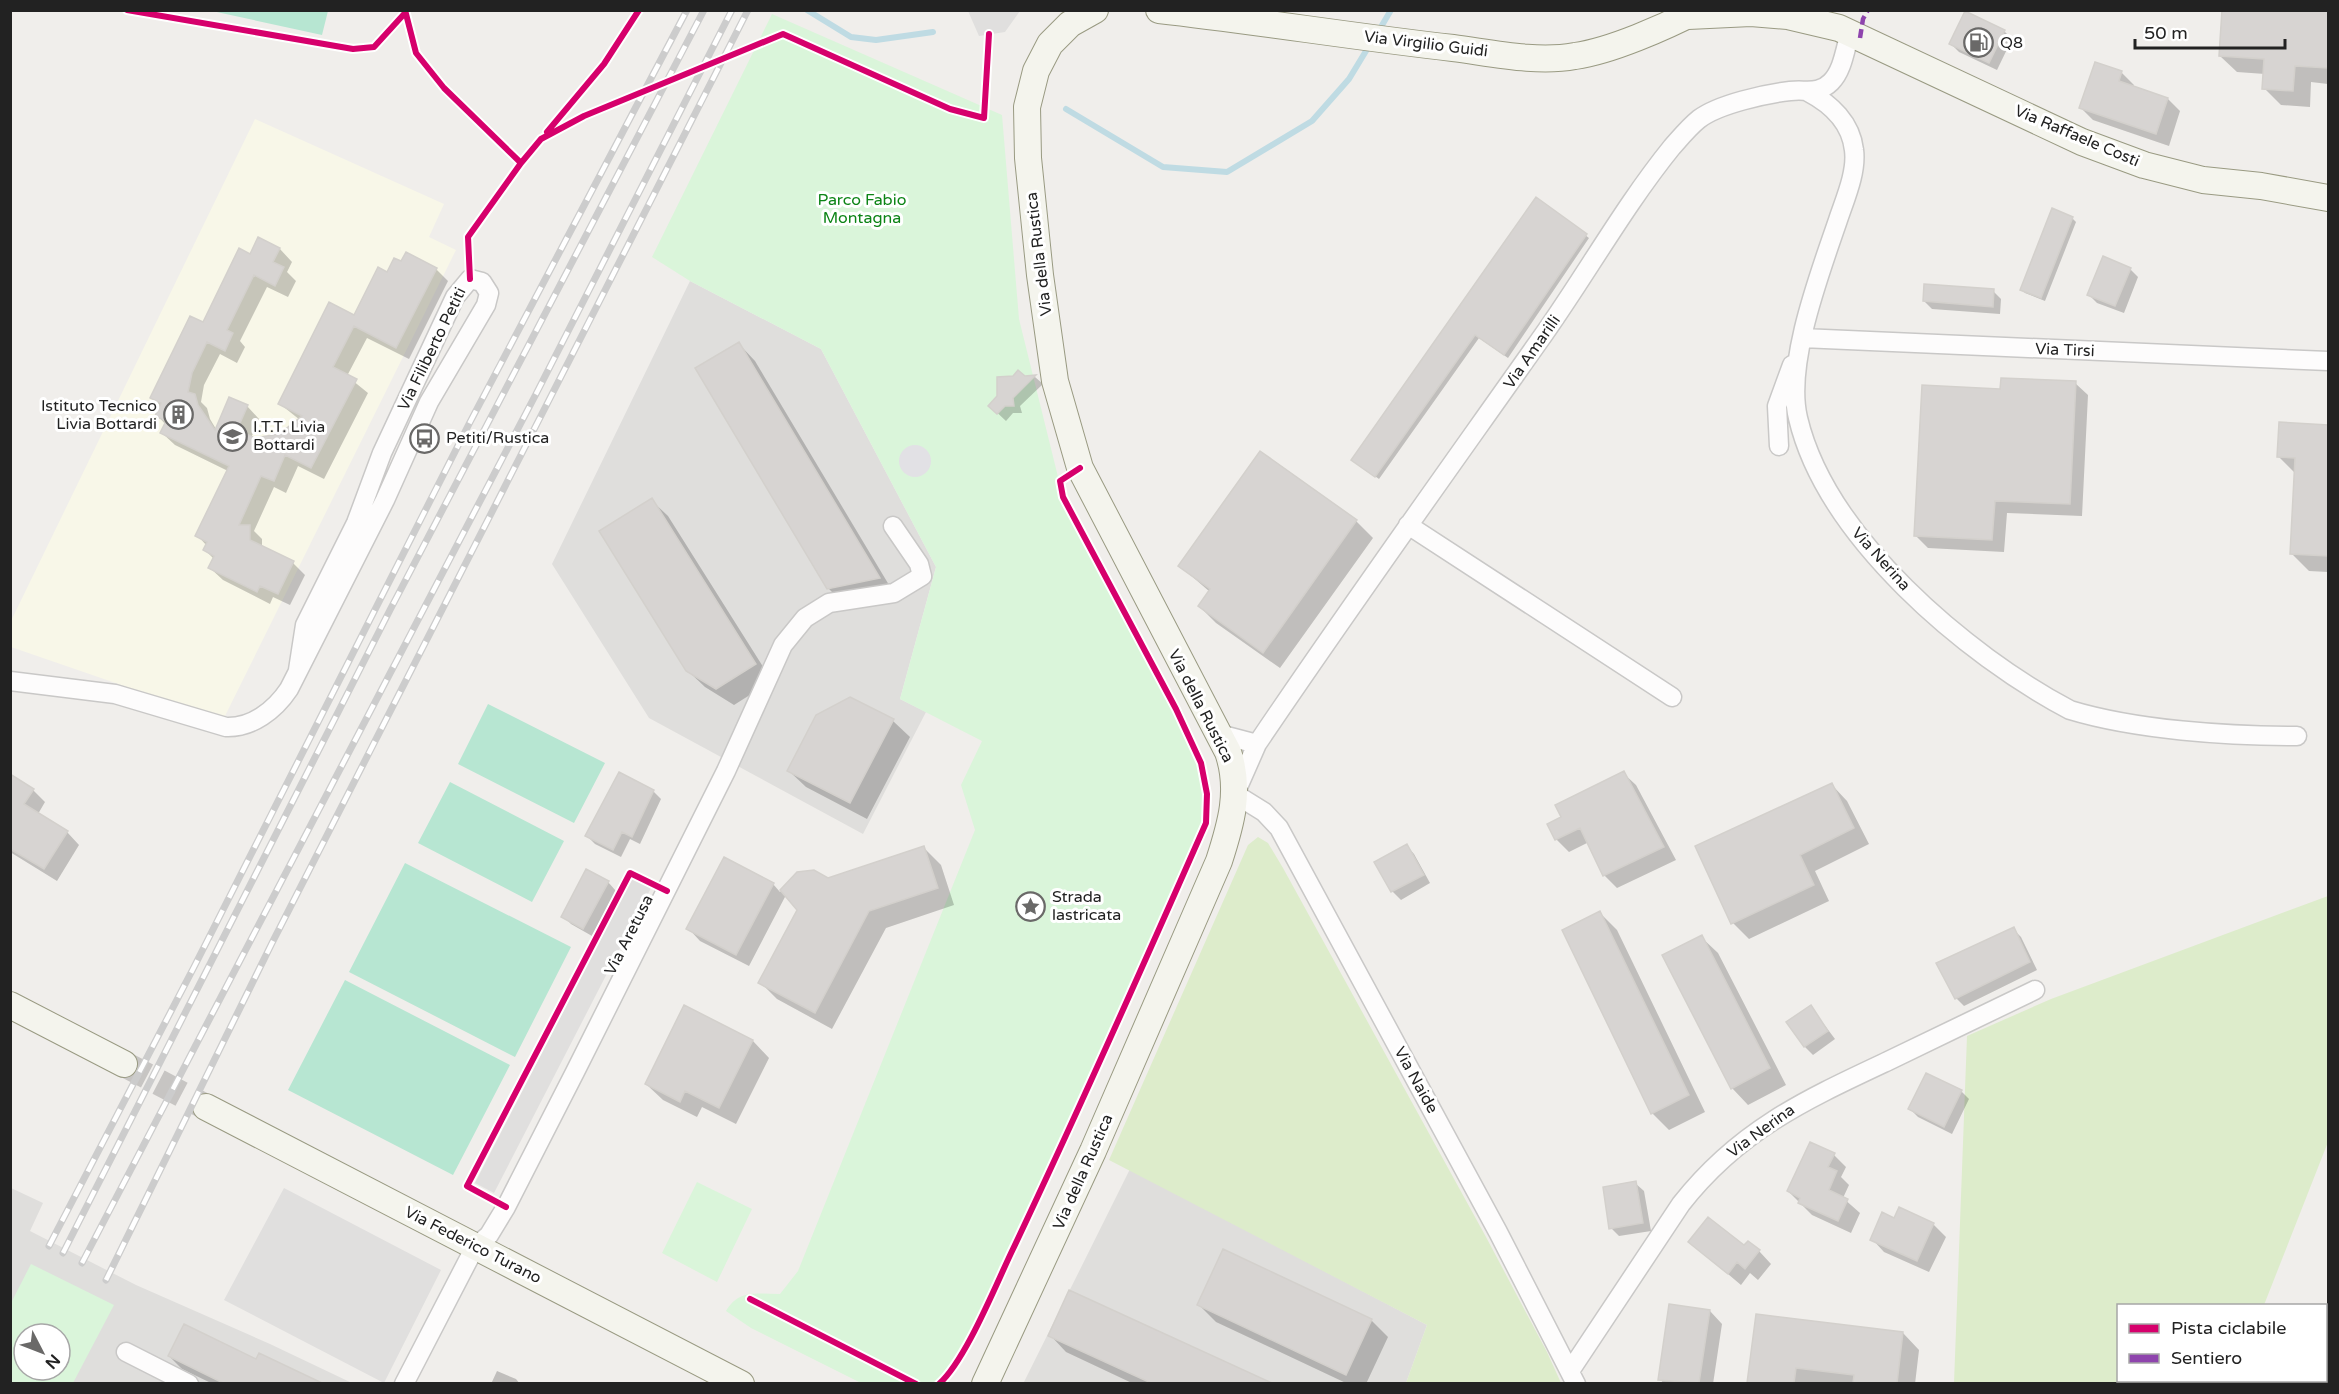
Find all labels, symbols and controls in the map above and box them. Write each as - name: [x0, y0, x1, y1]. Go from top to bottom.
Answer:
- scale bar: [2135, 12, 2285, 50]
- text: 50 m: [2144, 22, 2188, 44]
- street label: Via Virgilio Guidi: [1363, 26, 1489, 62]
- fuel station icon: Q8: [1963, 27, 1995, 59]
- place label: Q8: [2000, 33, 2023, 53]
- street label: Via Raffaele Costi: [2011, 101, 2143, 171]
- park label: Parco Fabio Montagna: [818, 190, 906, 228]
- street label: Via della Rustica: [1021, 191, 1057, 317]
- street label: Via Filiberto Petiti: [394, 284, 470, 414]
- street label: Via Amarilli: [1499, 311, 1565, 393]
- street label: Via Tirsi: [2035, 339, 2095, 361]
- place label: Istituto Tecnico Livia Bottardi: [41, 396, 157, 434]
- building icon: Istituto Tecnico Livia Bottardi: [162, 399, 194, 431]
- place label: I.T.T. Livia Bottardi: [253, 417, 325, 455]
- school or university icon: I.T.T. Livia Bottardi: [216, 420, 248, 452]
- bus stop icon: Petiti/Rustica: [409, 422, 441, 454]
- place label: Petiti/Rustica: [446, 428, 549, 448]
- street label: Via Nerina: [1847, 523, 1915, 595]
- street label: Via della Rustica: [1164, 646, 1238, 766]
- place label: Strada lastricata: [1052, 887, 1121, 925]
- place icon: Strada lastricata: [1015, 890, 1047, 922]
- street label: Via Aretusa: [600, 892, 658, 978]
- street label: Via Naide: [1390, 1043, 1442, 1117]
- street label: Via Nerina: [1723, 1100, 1799, 1162]
- street label: Via della Rustica: [1048, 1111, 1118, 1233]
- street label: Via Federico Turano: [401, 1202, 545, 1288]
- legend: [2117, 1304, 2327, 1382]
- text: Pista ciclabile: [2171, 1317, 2286, 1339]
- north arrow: [12, 1322, 72, 1382]
- text: Sentiero: [2171, 1347, 2242, 1369]
- text: N: [41, 1350, 64, 1373]

